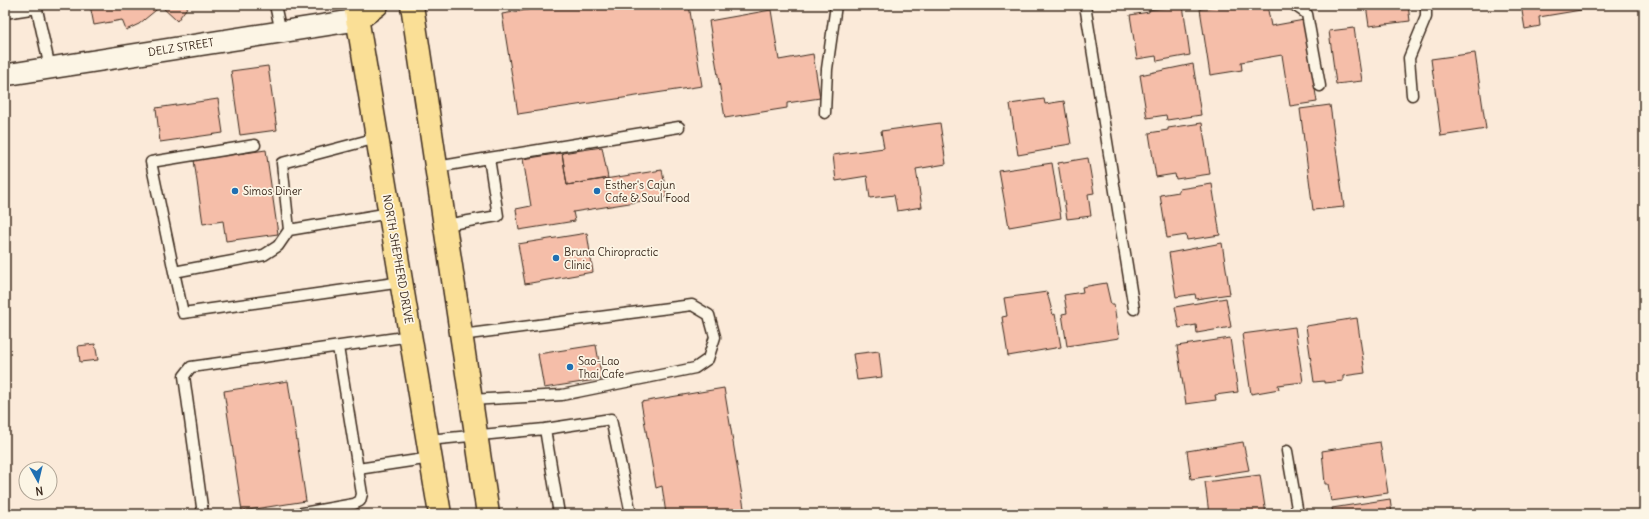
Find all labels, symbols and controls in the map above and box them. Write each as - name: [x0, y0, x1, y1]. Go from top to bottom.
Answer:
- street label: DELZ STREET: [147, 35, 215, 59]
- place label: Esther's Cajun Cafe & Soul Food: [605, 178, 690, 205]
- place label: Simos Diner: [243, 184, 303, 198]
- marker: Simos Diner: [230, 186, 240, 196]
- marker: Esther's Cajun Cafe & Soul Food: [592, 186, 602, 196]
- street label: NORTH SHEPHERD DRIVE: [380, 193, 416, 325]
- place label: Bruna Chiropractic Clinic: [564, 245, 659, 272]
- marker: Bruna Chiropractic Clinic: [551, 253, 561, 263]
- place label: Sao-Lao Thai Cafe: [578, 354, 624, 381]
- marker: Sao-Lao Thai Cafe: [565, 362, 575, 372]
- north arrow: [18, 461, 58, 501]
- text: N: [35, 483, 44, 498]

